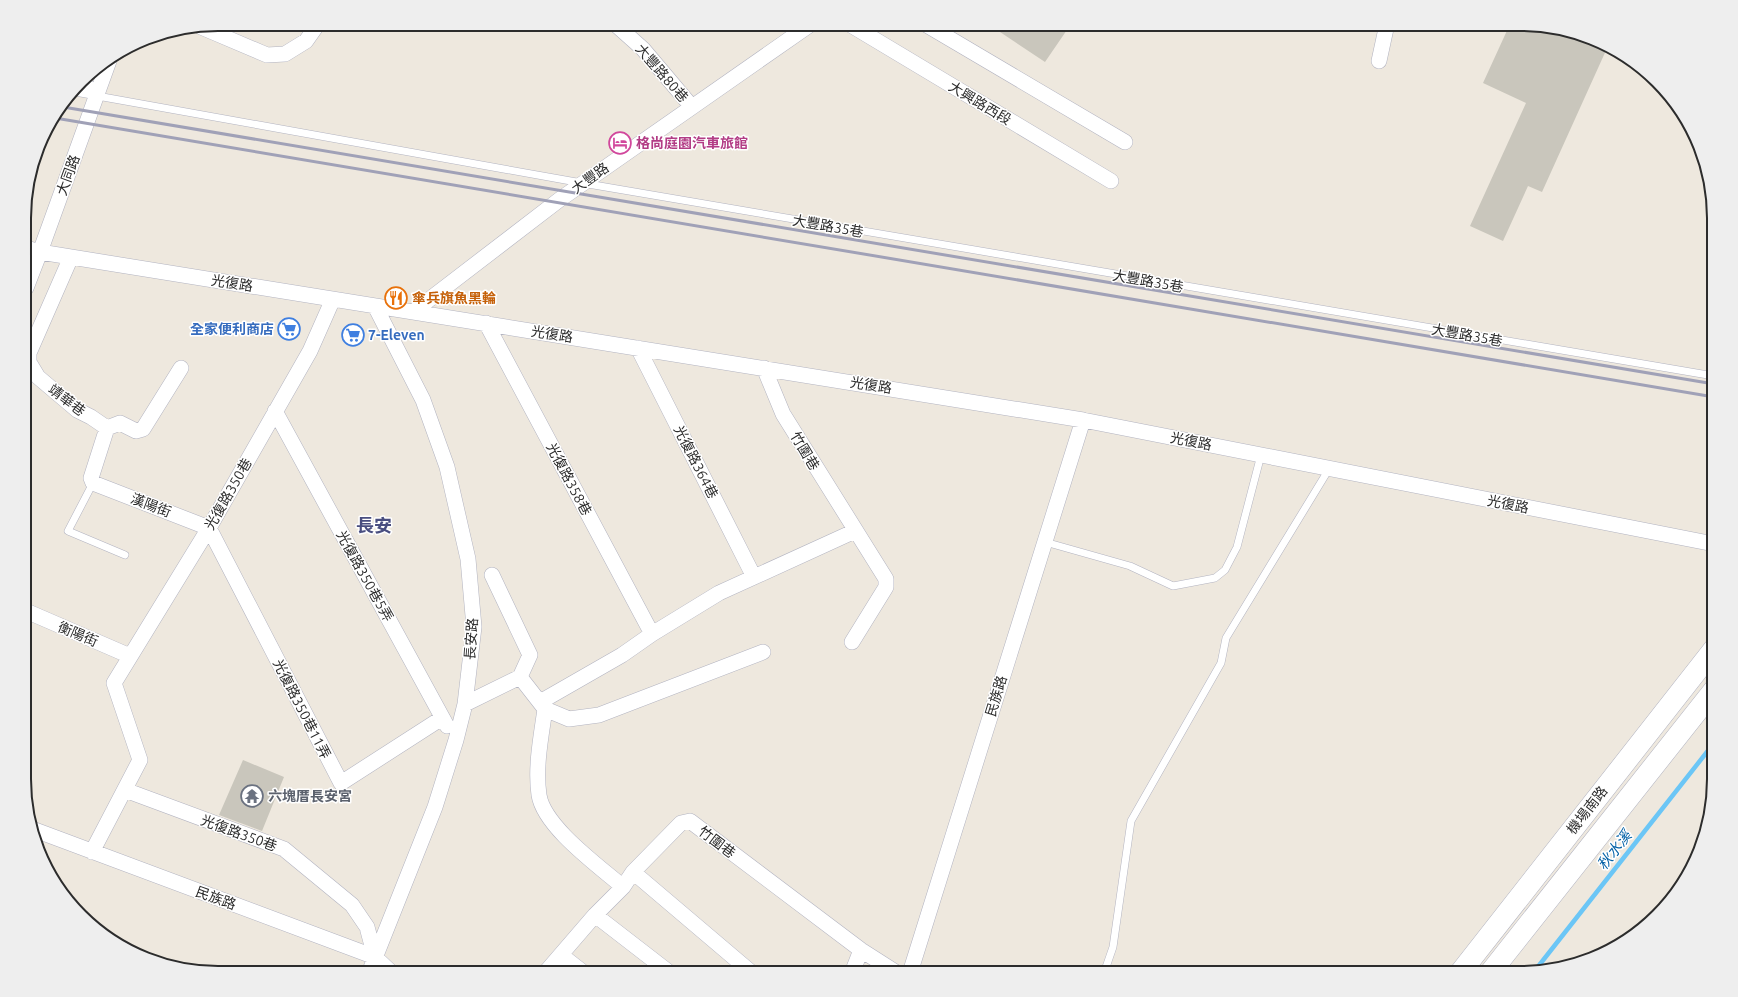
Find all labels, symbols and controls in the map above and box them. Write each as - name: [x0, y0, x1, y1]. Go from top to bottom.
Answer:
- street label: 大豐路80巷: [632, 41, 692, 105]
- street label: 大興路西段: [946, 78, 1014, 128]
- hotel icon: 格尚庭園汽車旅館: [607, 130, 633, 156]
- place label: 格尚庭園汽車旅館: [636, 135, 748, 151]
- street label: 大同路: [53, 153, 83, 197]
- street label: 大豐路: [568, 159, 612, 197]
- street label: 大豐路35巷: [791, 212, 865, 240]
- street label: 大豐路35巷: [1111, 267, 1185, 295]
- street label: 光復路: [210, 272, 254, 294]
- restaurant icon: 傘兵旗魚黑輪: [383, 285, 409, 311]
- place label: 傘兵旗魚黑輪: [412, 290, 496, 306]
- supermarket icon: 全家便利商店: [276, 316, 302, 342]
- place label: 全家便利商店: [190, 321, 274, 337]
- street label: 大豐路35巷: [1430, 321, 1504, 349]
- supermarket icon: 7-Eleven: [340, 322, 366, 348]
- street label: 光復路: [530, 323, 574, 345]
- place label: 7-Eleven: [368, 327, 425, 343]
- street label: 光復路: [849, 374, 893, 396]
- street label: 靖華巷: [45, 381, 89, 419]
- street label: 光復路364巷: [671, 423, 721, 501]
- street label: 竹圍巷: [787, 429, 823, 473]
- street label: 光復路: [1169, 429, 1213, 453]
- street label: 光復路358巷: [543, 440, 595, 518]
- street label: 光復路350巷: [201, 455, 255, 533]
- street label: 漢陽街: [129, 490, 173, 520]
- street label: 光復路: [1486, 492, 1530, 516]
- district label: 長安: [356, 515, 392, 535]
- street label: 光復路350巷5弄: [333, 528, 397, 624]
- street label: 長安路: [462, 617, 480, 661]
- street label: 衡陽街: [56, 618, 100, 650]
- street label: 光復路350巷11弄: [270, 657, 334, 761]
- street label: 民族路: [982, 674, 1010, 718]
- temple icon: 六塊厝長安宮: [239, 783, 265, 809]
- street label: 機場南路: [1563, 783, 1611, 837]
- place label: 六塊厝長安宮: [268, 788, 352, 804]
- street label: 光復路350巷: [199, 812, 279, 854]
- street label: 竹圍巷: [695, 823, 739, 861]
- water label: 秋水溪: [1593, 825, 1636, 873]
- street label: 民族路: [194, 883, 238, 913]

